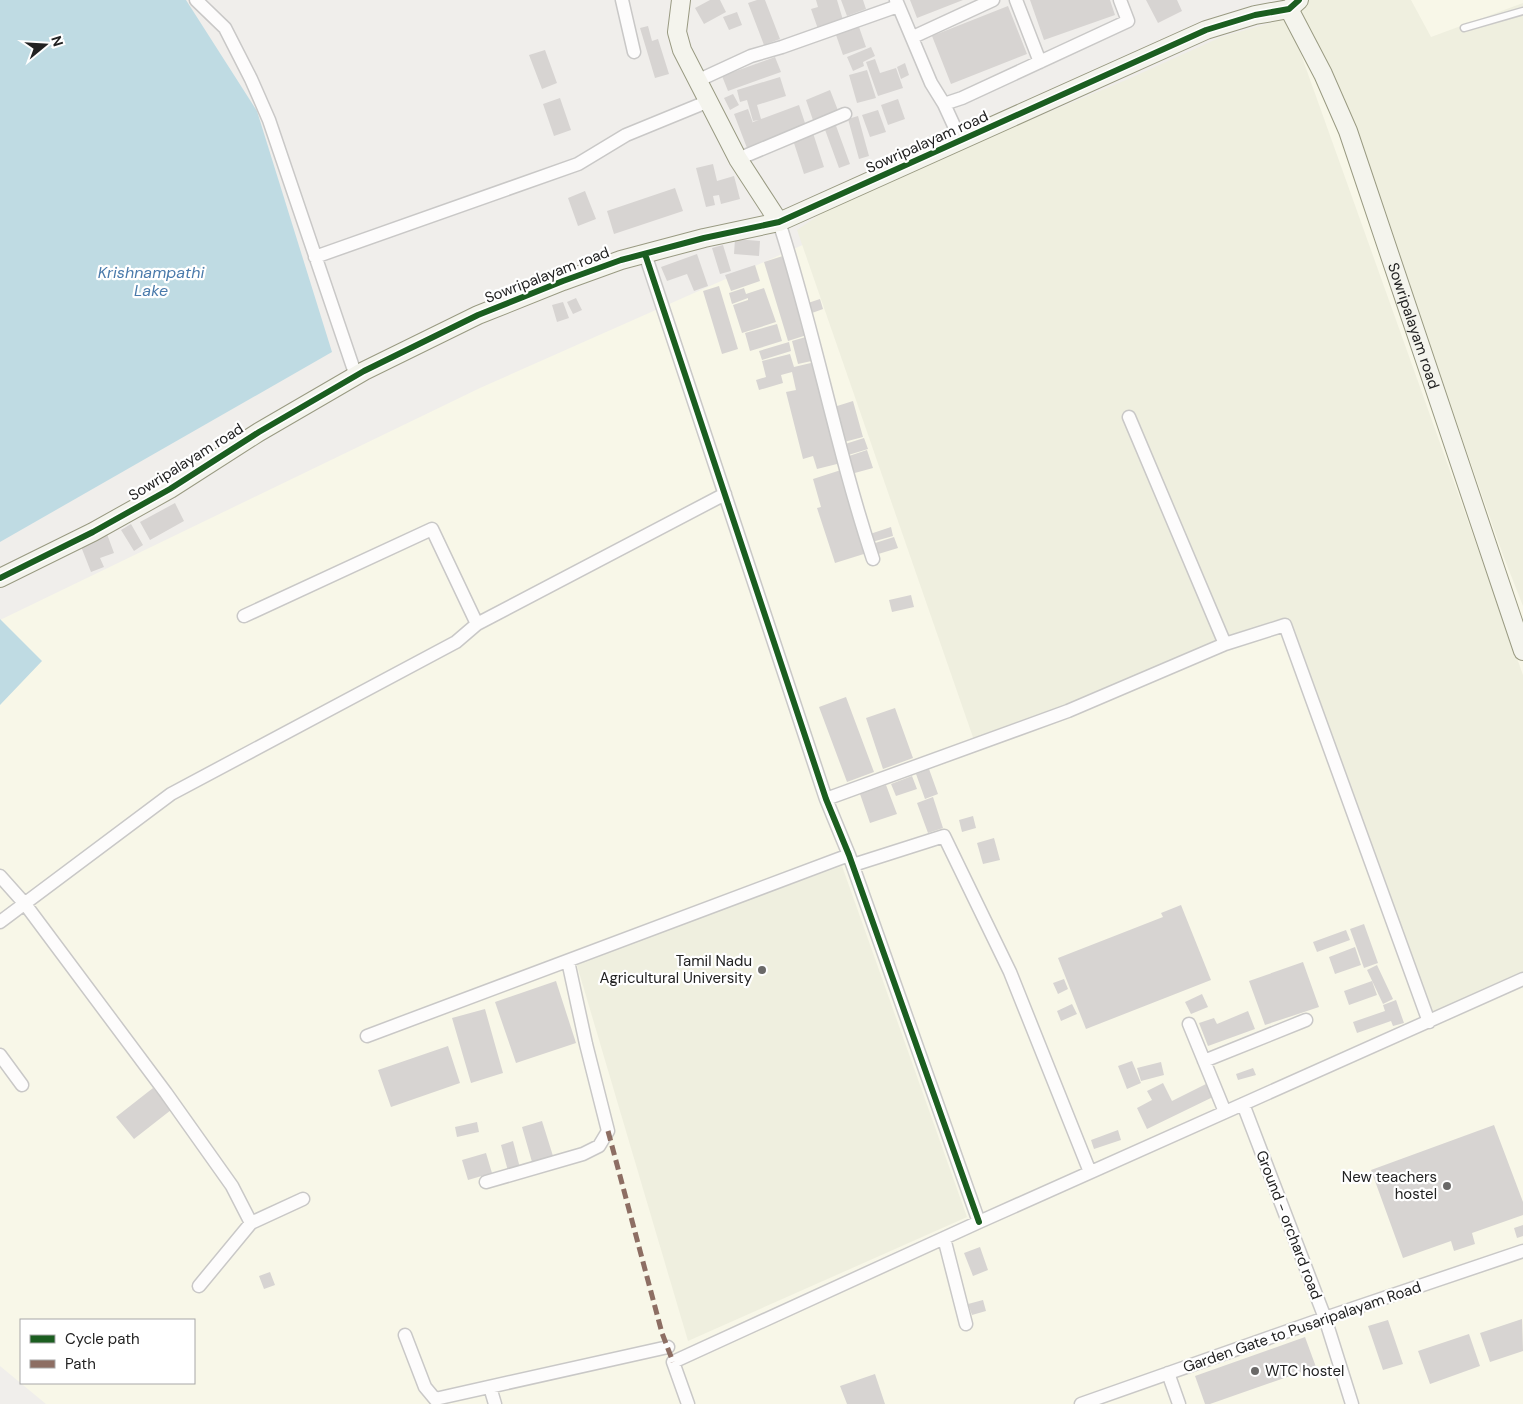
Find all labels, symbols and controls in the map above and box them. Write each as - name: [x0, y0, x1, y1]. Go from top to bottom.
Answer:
- north arrow: [20, 20, 70, 70]
- text: N: [47, 33, 68, 49]
- street label: Sowripalayam road: [863, 106, 991, 178]
- street label: Sowripalayam road: [482, 242, 612, 308]
- street label: Sowripalayam road: [1383, 260, 1444, 391]
- water label: Krishnampathi Lake: [98, 262, 205, 301]
- street label: Sowripalayam road: [125, 419, 247, 505]
- place label: Tamil Nadu Agricultural University: [599, 951, 753, 988]
- marker: Tamil Nadu Agricultural University: [756, 964, 768, 976]
- street label: Ground - orchard road: [1251, 1148, 1327, 1302]
- place label: New teachers hostel: [1342, 1167, 1437, 1204]
- marker: New teachers hostel: [1441, 1180, 1453, 1192]
- street label: Garden Gate to Pusaripalayam Road: [1180, 1277, 1424, 1377]
- legend: [20, 1319, 195, 1384]
- text: Cycle path: [65, 1329, 140, 1349]
- text: Path: [65, 1354, 96, 1374]
- place label: WTC hostel: [1265, 1361, 1344, 1381]
- marker: WTC hostel: [1249, 1365, 1261, 1377]

